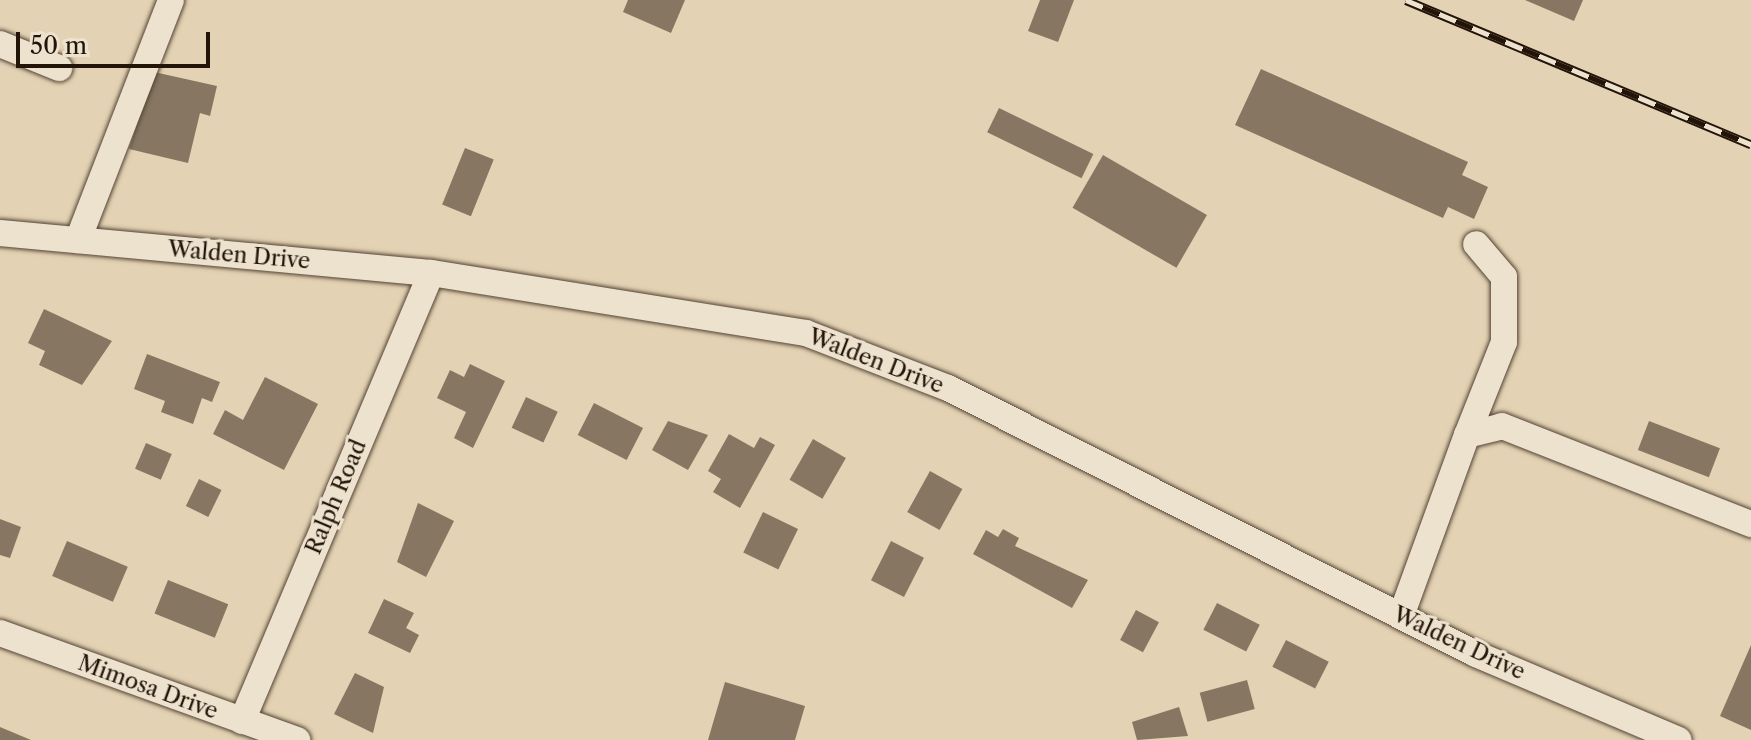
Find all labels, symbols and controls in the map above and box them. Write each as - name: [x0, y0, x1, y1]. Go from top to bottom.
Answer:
- scale bar: [20, 16, 214, 66]
- text: 50 m: [30, 31, 87, 60]
- street label: Walden Drive: [167, 236, 311, 274]
- street label: Walden Drive: [805, 323, 947, 399]
- street label: Ralph Road: [300, 436, 372, 558]
- street label: Walden Drive: [1389, 601, 1529, 685]
- street label: Mimosa Drive: [74, 649, 222, 725]

